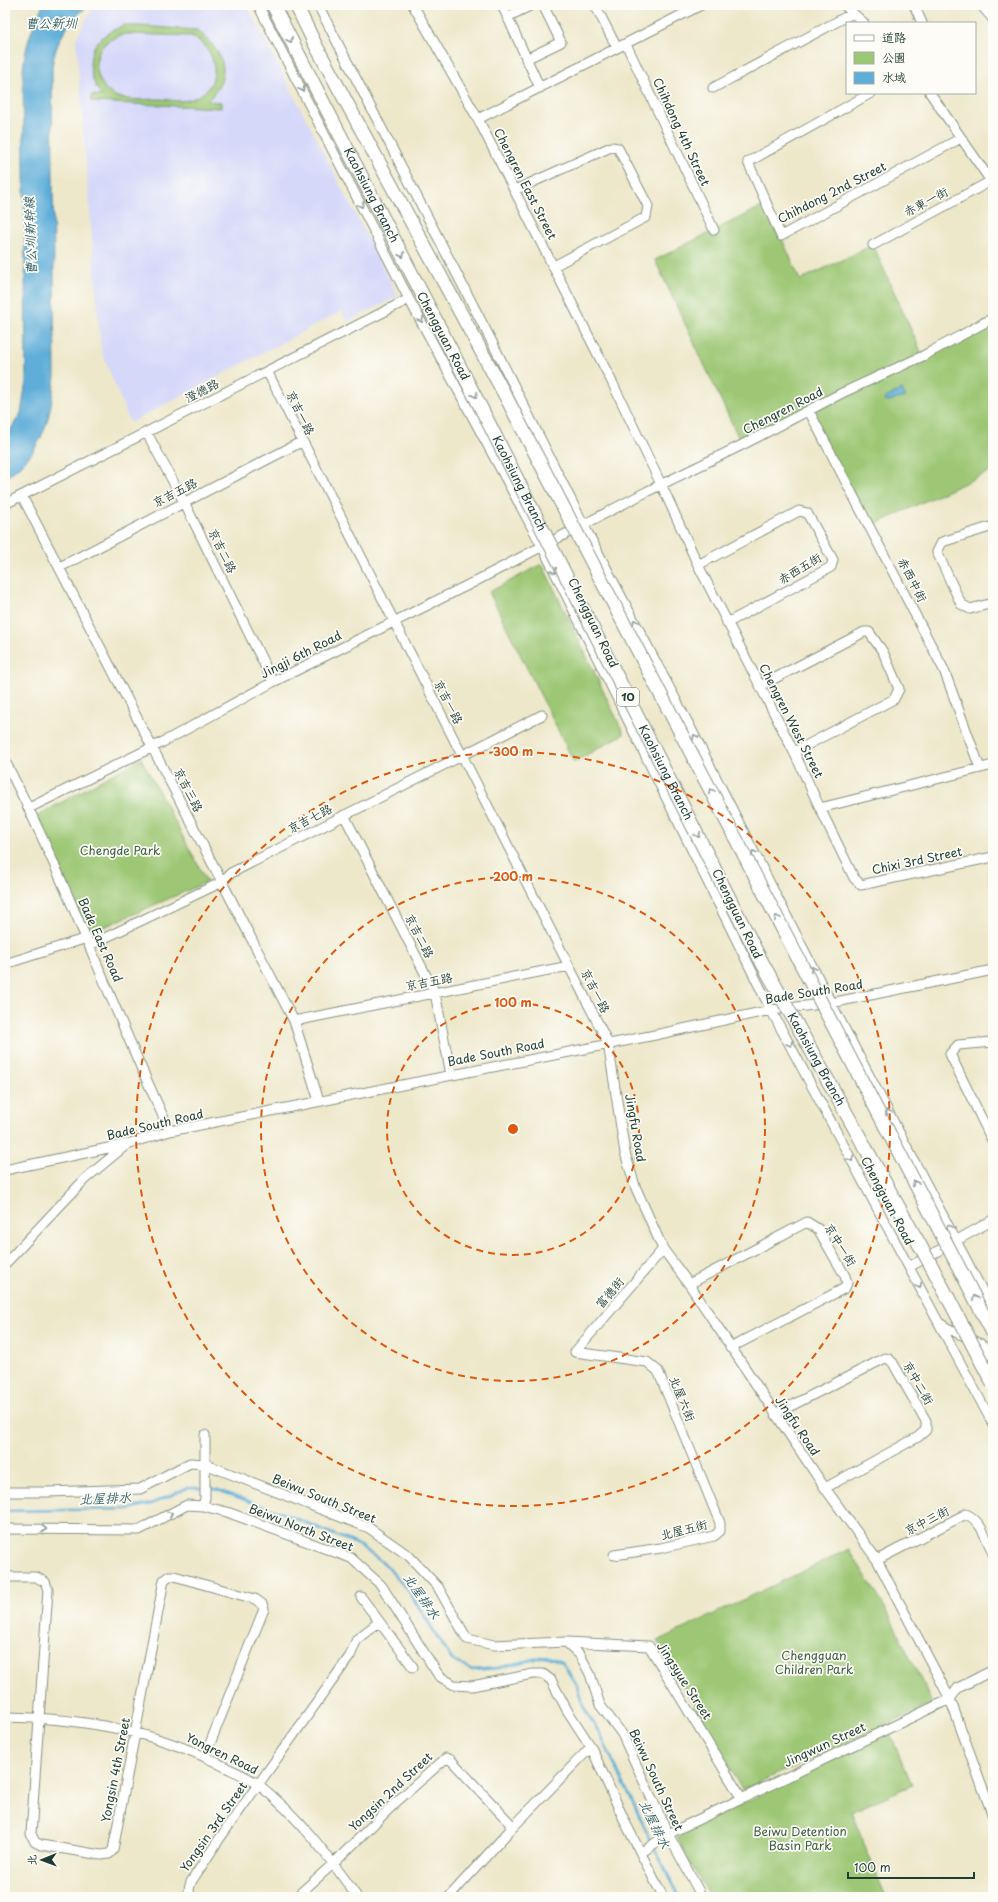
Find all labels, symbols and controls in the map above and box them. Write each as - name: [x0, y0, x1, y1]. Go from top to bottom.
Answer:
- water label: 曹公新圳: [25, 13, 79, 32]
- legend: [846, 22, 976, 94]
- text: 道路: [882, 28, 906, 46]
- one-way arrow: [285, 36, 293, 43]
- text: 公園: [882, 48, 906, 66]
- text: 水域: [882, 68, 906, 86]
- street label: Chihdong 4th Street: [649, 74, 715, 189]
- one-way arrow: [297, 85, 305, 93]
- street label: Chengren East Street: [490, 125, 562, 243]
- street label: Kaohsiung Branch: [340, 144, 404, 245]
- street label: Chihdong 2nd Street: [774, 157, 889, 227]
- street label: 赤東一街: [900, 182, 951, 220]
- water label: 曹公圳新幹線: [19, 196, 40, 275]
- one-way arrow: [356, 201, 364, 208]
- one-way arrow: [397, 250, 404, 258]
- street label: Chengguan Road: [413, 288, 475, 383]
- one-way arrow: [417, 316, 424, 324]
- street label: 澄德路: [181, 374, 222, 406]
- street label: Chengren Road: [739, 382, 826, 438]
- street label: 京吉一路: [282, 387, 320, 438]
- one-way arrow: [470, 391, 477, 398]
- street label: Kaohsiung Branch: [488, 432, 552, 534]
- street label: 京吉五路: [149, 473, 200, 511]
- street label: 京吉二路: [204, 525, 242, 576]
- street label: 赤西五街: [774, 548, 825, 588]
- street label: 赤西中街: [894, 554, 932, 605]
- one-way arrow: [549, 567, 557, 575]
- street label: Chengguan Road: [564, 574, 624, 671]
- one-way arrow: [632, 619, 640, 626]
- street label: Jingji 6th Road: [257, 626, 344, 682]
- street label: Chengren West Street: [755, 660, 829, 781]
- street label: 京吉一路: [430, 676, 468, 727]
- road number: 10: [617, 688, 639, 706]
- street label: Kaohsiung Branch: [635, 721, 698, 823]
- one-way arrow: [693, 734, 700, 741]
- text: 300 m: [493, 742, 533, 760]
- street label: 京吉三路: [170, 764, 208, 815]
- one-way arrow: [708, 788, 715, 795]
- street label: 京吉七路: [284, 799, 335, 837]
- one-way arrow: [693, 831, 701, 839]
- park label: Chengde Park: [80, 841, 160, 859]
- street label: Chixi 3rd Street: [870, 842, 964, 878]
- one-way arrow: [752, 849, 759, 857]
- street label: Chengguan Road: [708, 865, 768, 962]
- text: 200 m: [493, 867, 533, 885]
- street label: Bade East Road: [74, 895, 128, 985]
- street label: 京吉二路: [401, 910, 439, 961]
- one-way arrow: [774, 915, 782, 923]
- street label: 京吉一路: [577, 965, 615, 1016]
- one-way arrow: [811, 965, 818, 973]
- street label: 京吉五路: [404, 968, 454, 994]
- street label: Bade South Road: [764, 974, 864, 1008]
- text: 100 m: [494, 993, 532, 1011]
- street label: Kaohsiung Branch: [784, 1009, 850, 1109]
- street label: Bade South Road: [446, 1034, 546, 1070]
- one-way arrow: [785, 1040, 792, 1047]
- street label: Jingfu Road: [621, 1092, 651, 1163]
- street label: Bade South Road: [105, 1104, 205, 1144]
- one-way arrow: [886, 1109, 893, 1116]
- centre of rings: [506, 1122, 520, 1136]
- street label: Chengguan Road: [857, 1153, 919, 1248]
- one-way arrow: [846, 1155, 854, 1162]
- one-way arrow: [912, 1180, 919, 1187]
- street label: 京中一街: [820, 1219, 861, 1270]
- one-way arrow: [946, 1224, 954, 1231]
- street label: 富德街: [591, 1273, 628, 1312]
- one-way arrow: [914, 1282, 921, 1289]
- one-way arrow: [972, 1295, 980, 1302]
- street label: 京中二街: [899, 1357, 939, 1408]
- street label: 北屋六街: [666, 1373, 700, 1424]
- street label: Jingfu Road: [771, 1392, 825, 1459]
- street label: Beiwu South Street: [270, 1469, 379, 1527]
- water label: 北屋排水: [79, 1487, 132, 1508]
- street label: Beiwu North Street: [246, 1499, 356, 1555]
- street label: 京中三街: [901, 1501, 952, 1539]
- one-way arrow: [166, 1511, 173, 1519]
- street label: 北屋五街: [658, 1514, 709, 1544]
- one-way arrow: [41, 1525, 47, 1533]
- water label: 北屋排水: [400, 1569, 446, 1623]
- street label: Jingsyue Street: [653, 1638, 717, 1723]
- park label: Chengguan Children Park: [775, 1646, 853, 1678]
- street label: Yongsin 4th Street: [96, 1716, 134, 1824]
- street label: Jingwun Street: [781, 1717, 869, 1771]
- street label: Beiwu South Street: [625, 1726, 688, 1834]
- street label: Yongren Road: [183, 1728, 262, 1778]
- street label: Yongsin 2nd Street: [344, 1748, 436, 1835]
- street label: Yongsin 3rd Street: [175, 1778, 251, 1875]
- water label: 北屋排水: [636, 1796, 676, 1852]
- park label: Beiwu Detention Basin Park: [753, 1822, 847, 1854]
- north arrow: [22, 1840, 62, 1880]
- scale bar: [848, 1854, 974, 1880]
- text: 北: [23, 1855, 40, 1866]
- text: 100 m: [854, 1858, 891, 1876]

